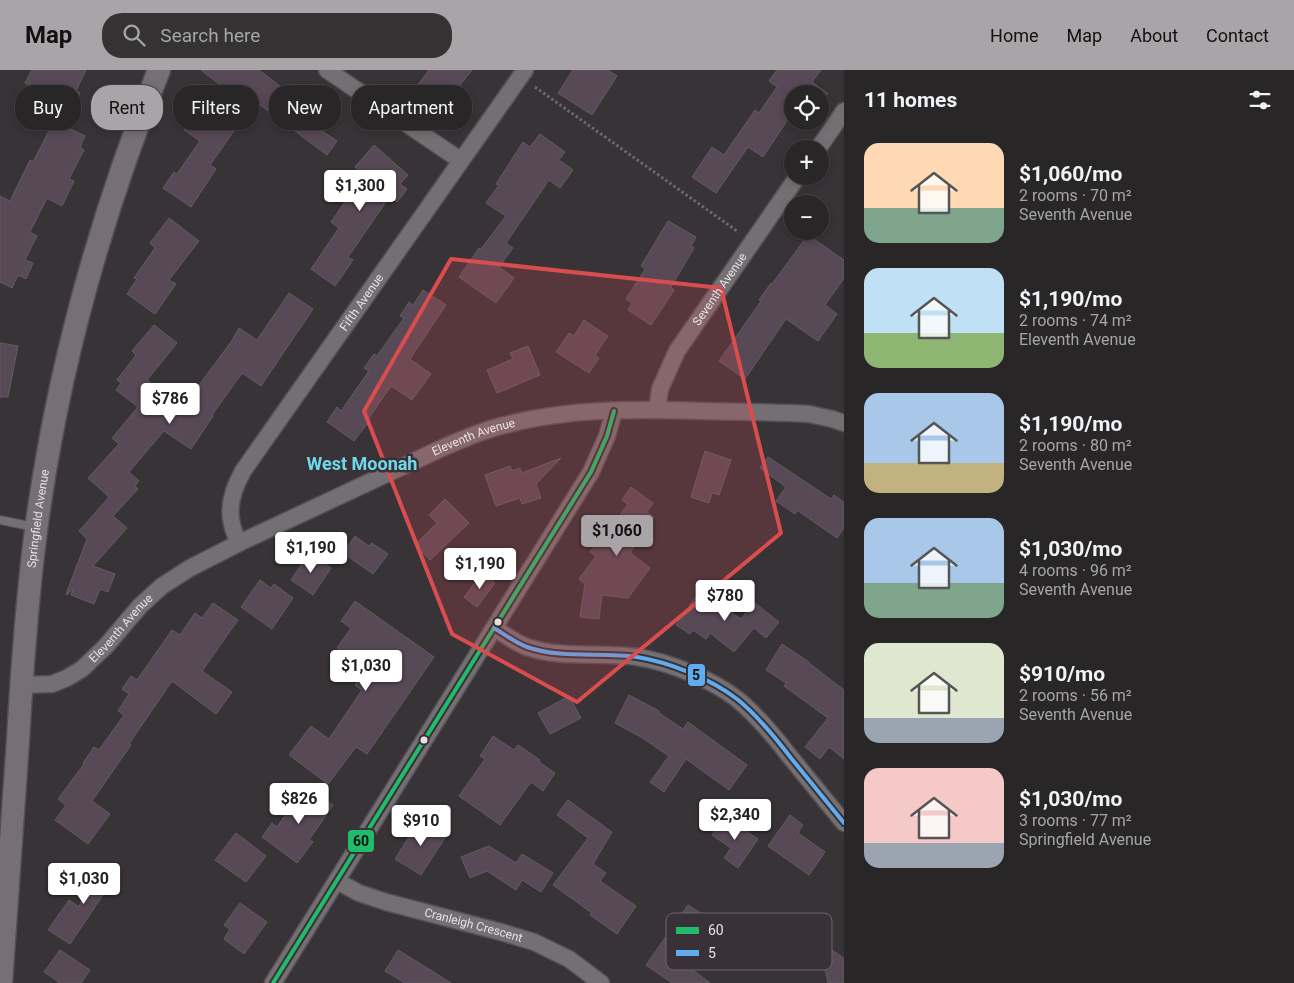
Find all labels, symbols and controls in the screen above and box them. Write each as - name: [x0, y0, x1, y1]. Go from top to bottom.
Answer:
- search box: [102, 13, 452, 58]
- text: Map: [25, 21, 72, 49]
- icon: search: [120, 21, 148, 49]
- text: Search here: [160, 24, 260, 47]
- text: Home: [990, 25, 1039, 46]
- text: Map: [1067, 25, 1102, 46]
- text: About: [1130, 25, 1178, 46]
- text: Contact: [1206, 25, 1269, 46]
- chip: Buy: [15, 85, 81, 130]
- chip: Rent: [91, 85, 163, 130]
- chip: Filters: [173, 85, 259, 130]
- chip: New: [269, 85, 341, 130]
- chip: Apartment: [351, 85, 472, 130]
- map controls: [784, 85, 829, 240]
- button: locate: [784, 85, 829, 130]
- icon: filters: [1246, 86, 1274, 114]
- text: 11 homes: [864, 88, 957, 112]
- button: +: [784, 140, 829, 185]
- text: $1,060/mo: [1019, 162, 1122, 186]
- icon: home: [904, 163, 964, 223]
- pin: $1,300: [319, 170, 401, 212]
- text: $1,300: [335, 176, 385, 195]
- text: 2 rooms · 70 m²: [1019, 186, 1132, 205]
- button: −: [784, 195, 829, 240]
- text: Seventh Avenue: [1019, 205, 1132, 224]
- street label: Seventh Avenue: [690, 250, 750, 328]
- street label: Fifth Avenue: [337, 271, 386, 334]
- text: $1,190/mo: [1019, 287, 1122, 311]
- icon: home: [904, 288, 964, 348]
- text: 2 rooms · 74 m²: [1019, 311, 1132, 330]
- text: Eleventh Avenue: [1019, 330, 1136, 349]
- pin: $786: [140, 382, 200, 425]
- text: $786: [152, 389, 188, 408]
- text: $1,190/mo: [1019, 412, 1122, 436]
- icon: home: [904, 413, 964, 473]
- street label: Eleventh Avenue: [430, 416, 516, 459]
- text: 2 rooms · 80 m²: [1019, 436, 1132, 455]
- district label: West Moonah: [307, 453, 417, 474]
- text: Seventh Avenue: [1019, 455, 1132, 474]
- street label: Springfield Avenue: [25, 468, 52, 569]
- pin: $1,060: [576, 514, 658, 557]
- text: $1,060: [592, 521, 642, 540]
- pin: $1,190: [270, 532, 352, 574]
- text: $1,030/mo: [1019, 537, 1122, 561]
- text: $1,190: [286, 538, 336, 557]
- icon: home: [904, 538, 964, 598]
- pin: $1,190: [439, 548, 521, 590]
- text: $1,190: [455, 554, 505, 573]
- text: 4 rooms · 96 m²: [1019, 561, 1132, 580]
- pin: $780: [695, 580, 755, 622]
- text: Seventh Avenue: [1019, 580, 1132, 599]
- text: $780: [707, 586, 743, 605]
- street label: Eleventh Avenue: [86, 591, 155, 665]
- unlabelled marker: [493, 617, 503, 627]
- pin: $1,030: [325, 650, 407, 692]
- text: $1,030: [341, 656, 391, 675]
- text: $910/mo: [1019, 662, 1105, 686]
- line badge: 5: [687, 663, 706, 687]
- icon: home: [904, 663, 964, 723]
- text: 5: [692, 667, 700, 683]
- text: 2 rooms · 56 m²: [1019, 686, 1132, 705]
- text: Seventh Avenue: [1019, 705, 1132, 724]
- unlabelled marker: [419, 735, 429, 745]
- pin: $826: [269, 782, 329, 825]
- text: $1,030/mo: [1019, 787, 1122, 811]
- icon: home: [904, 788, 964, 848]
- text: $826: [281, 789, 317, 808]
- pin: $2,340: [694, 798, 776, 841]
- pin: $910: [391, 804, 451, 847]
- text: $2,340: [710, 805, 760, 824]
- text: $910: [403, 811, 439, 830]
- text: 3 rooms · 77 m²: [1019, 811, 1132, 830]
- line badge: 60: [347, 829, 375, 853]
- text: Springfield Avenue: [1019, 830, 1151, 849]
- text: 60: [353, 833, 369, 849]
- pin: $1,030: [43, 862, 125, 905]
- text: $1,030: [59, 869, 109, 888]
- street label: Cranleigh Crescent: [423, 905, 524, 945]
- legend: [666, 913, 832, 970]
- text: 60: [708, 922, 724, 938]
- text: 5: [708, 945, 716, 961]

